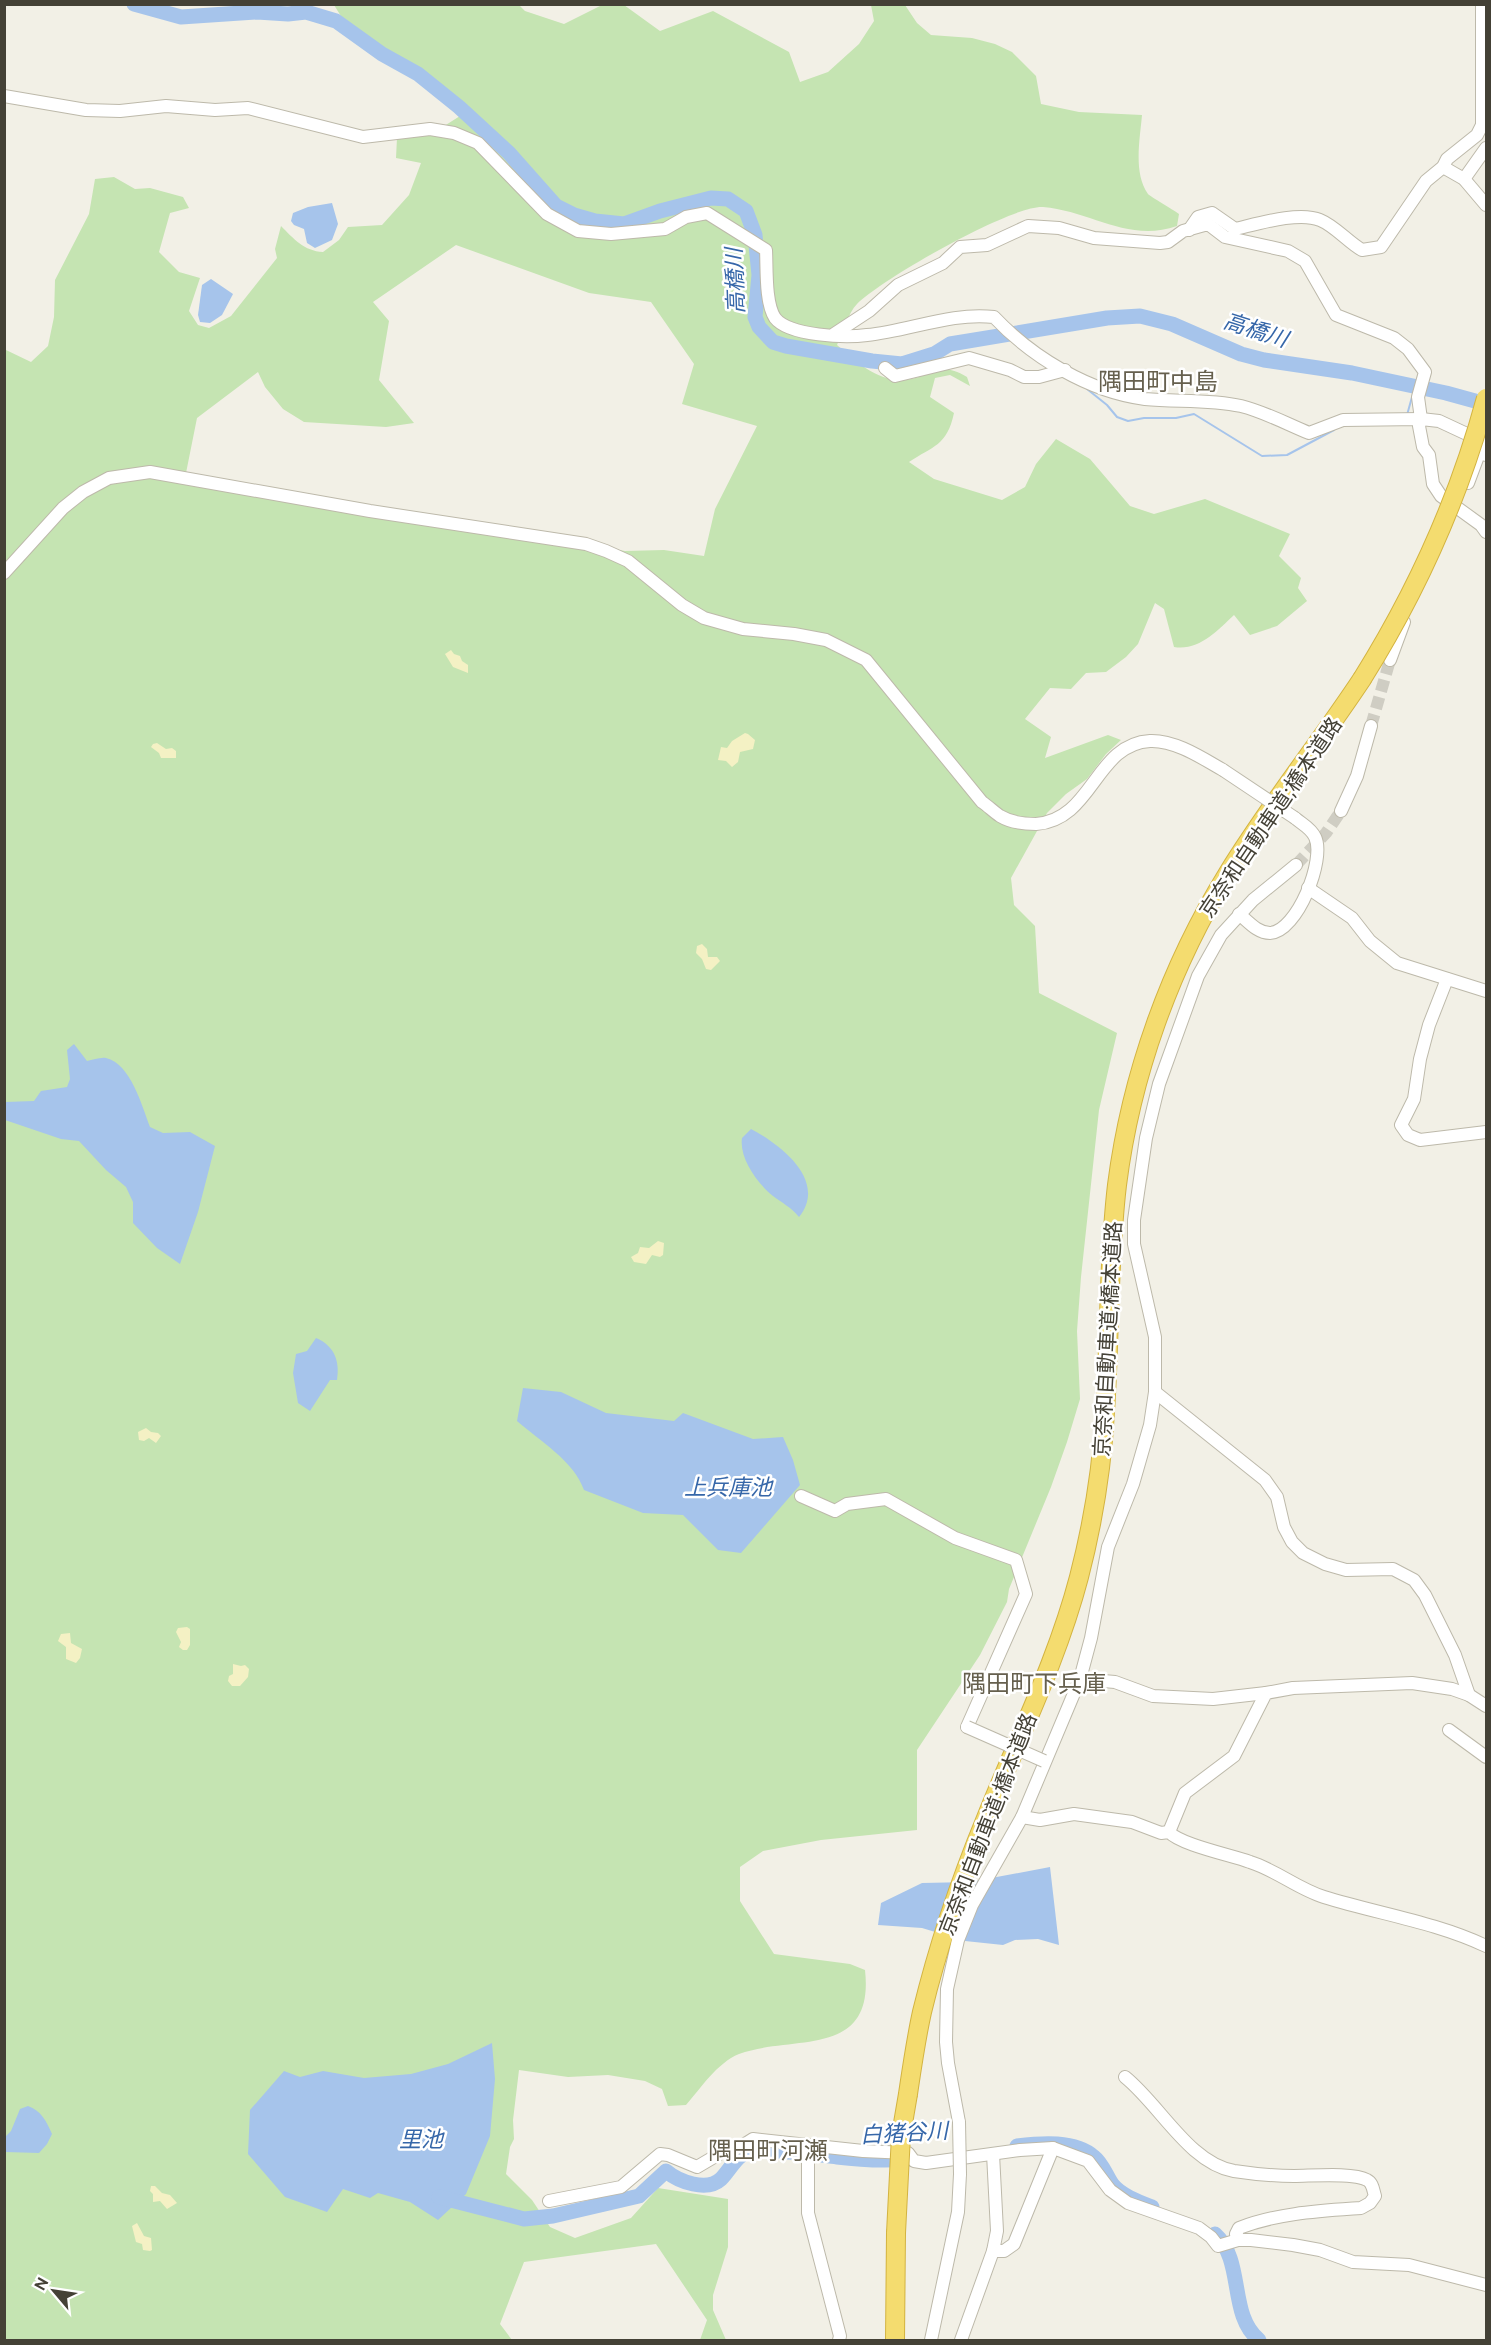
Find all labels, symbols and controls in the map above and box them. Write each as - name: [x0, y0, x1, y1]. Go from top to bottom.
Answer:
- water label: 高橋川: [720, 246, 748, 314]
- water label: 高橋川: [1221, 307, 1293, 352]
- district label: 隅田町中島: [1098, 368, 1218, 395]
- street label: 京奈和自動車道;橋本道路: [1194, 712, 1346, 922]
- street label: 京奈和自動車道;橋本道路: [1089, 1220, 1125, 1458]
- water label: 上兵庫池: [684, 1474, 774, 1499]
- district label: 隅田町下兵庫: [962, 1670, 1106, 1697]
- street label: 京奈和自動車道;橋本道路: [933, 1709, 1041, 1939]
- water label: 白猪谷川: [859, 2117, 951, 2147]
- water label: 里池: [399, 2126, 445, 2151]
- district label: 隅田町河瀬: [708, 2137, 828, 2164]
- north arrow: [24, 2261, 84, 2321]
- text: N: [30, 2274, 52, 2293]

